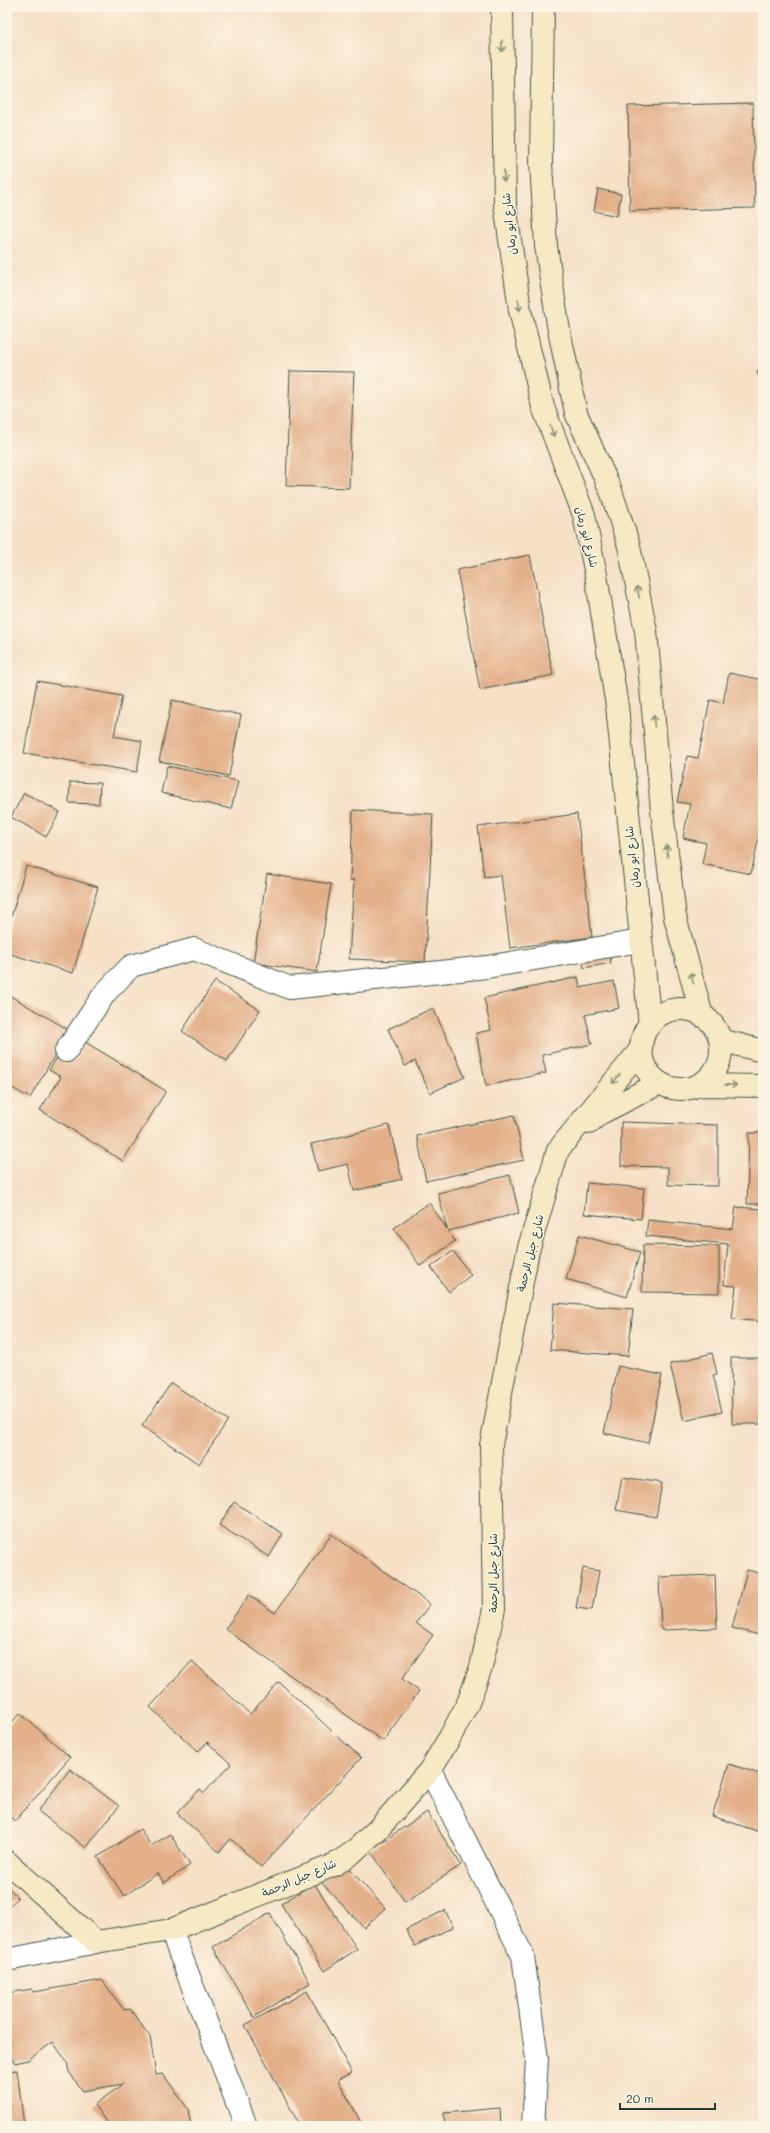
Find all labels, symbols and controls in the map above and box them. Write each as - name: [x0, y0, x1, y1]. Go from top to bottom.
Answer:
- one-way arrow: [498, 39, 506, 52]
- one-way arrow: [500, 169, 508, 182]
- street label: شارع ابو رمان: [498, 192, 521, 256]
- one-way arrow: [515, 298, 523, 311]
- one-way arrow: [549, 424, 556, 437]
- street label: شارع ابو رمان: [571, 505, 602, 569]
- one-way arrow: [634, 586, 642, 599]
- one-way arrow: [651, 715, 658, 728]
- street label: شارع ابو رمان: [621, 825, 644, 889]
- one-way arrow: [663, 845, 671, 858]
- one-way arrow: [687, 972, 695, 985]
- one-way arrow: [612, 1074, 621, 1084]
- one-way arrow: [724, 1081, 737, 1089]
- street label: شارع جبل الرحمة: [513, 1212, 548, 1294]
- street label: شارع جبل الرحمة: [485, 1533, 502, 1613]
- street label: شارع جبل الرحمة: [259, 1855, 339, 1902]
- scale bar: [620, 2085, 715, 2111]
- text: 20 m: [626, 2090, 654, 2106]

